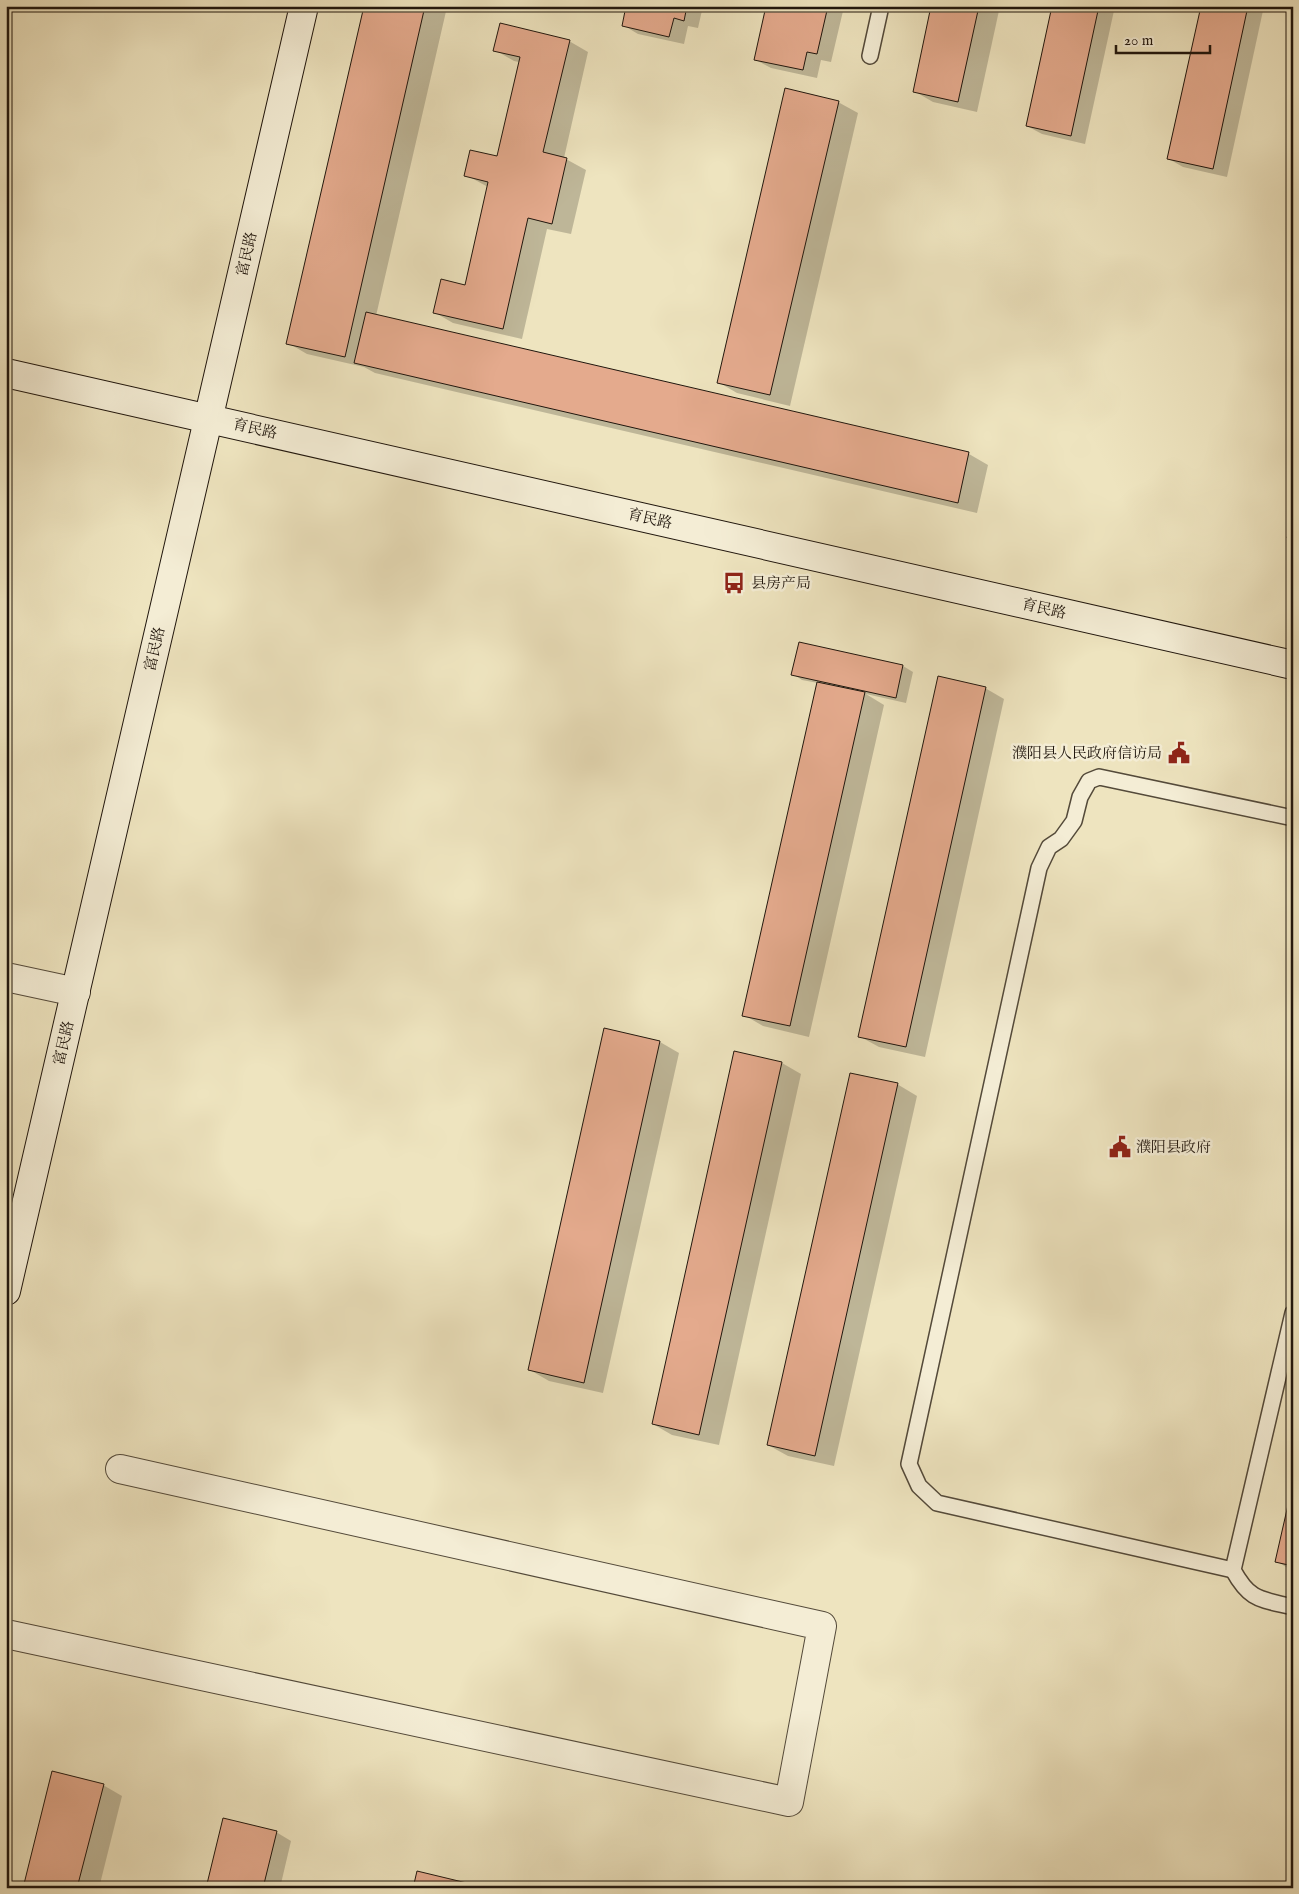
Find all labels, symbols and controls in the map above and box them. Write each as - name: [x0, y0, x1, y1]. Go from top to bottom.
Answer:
- scale bar: [1116, 22, 1210, 54]
- text: 20 m: [1124, 31, 1154, 50]
- street label: 富民路: [233, 230, 261, 278]
- street label: 育民路: [231, 415, 279, 443]
- street label: 育民路: [626, 505, 674, 533]
- bus stop icon: 县房产局: [721, 570, 747, 596]
- place label: 县房产局: [751, 574, 811, 593]
- street label: 育民路: [1020, 595, 1068, 623]
- street label: 富民路: [141, 625, 169, 673]
- public building icon: 濮阳县人民政府信访局: [1166, 740, 1192, 766]
- place label: 濮阳县人民政府信访局: [1012, 744, 1162, 763]
- street label: 富民路: [50, 1019, 78, 1067]
- public building icon: 濮阳县政府: [1107, 1134, 1133, 1160]
- place label: 濮阳县政府: [1136, 1138, 1211, 1157]

